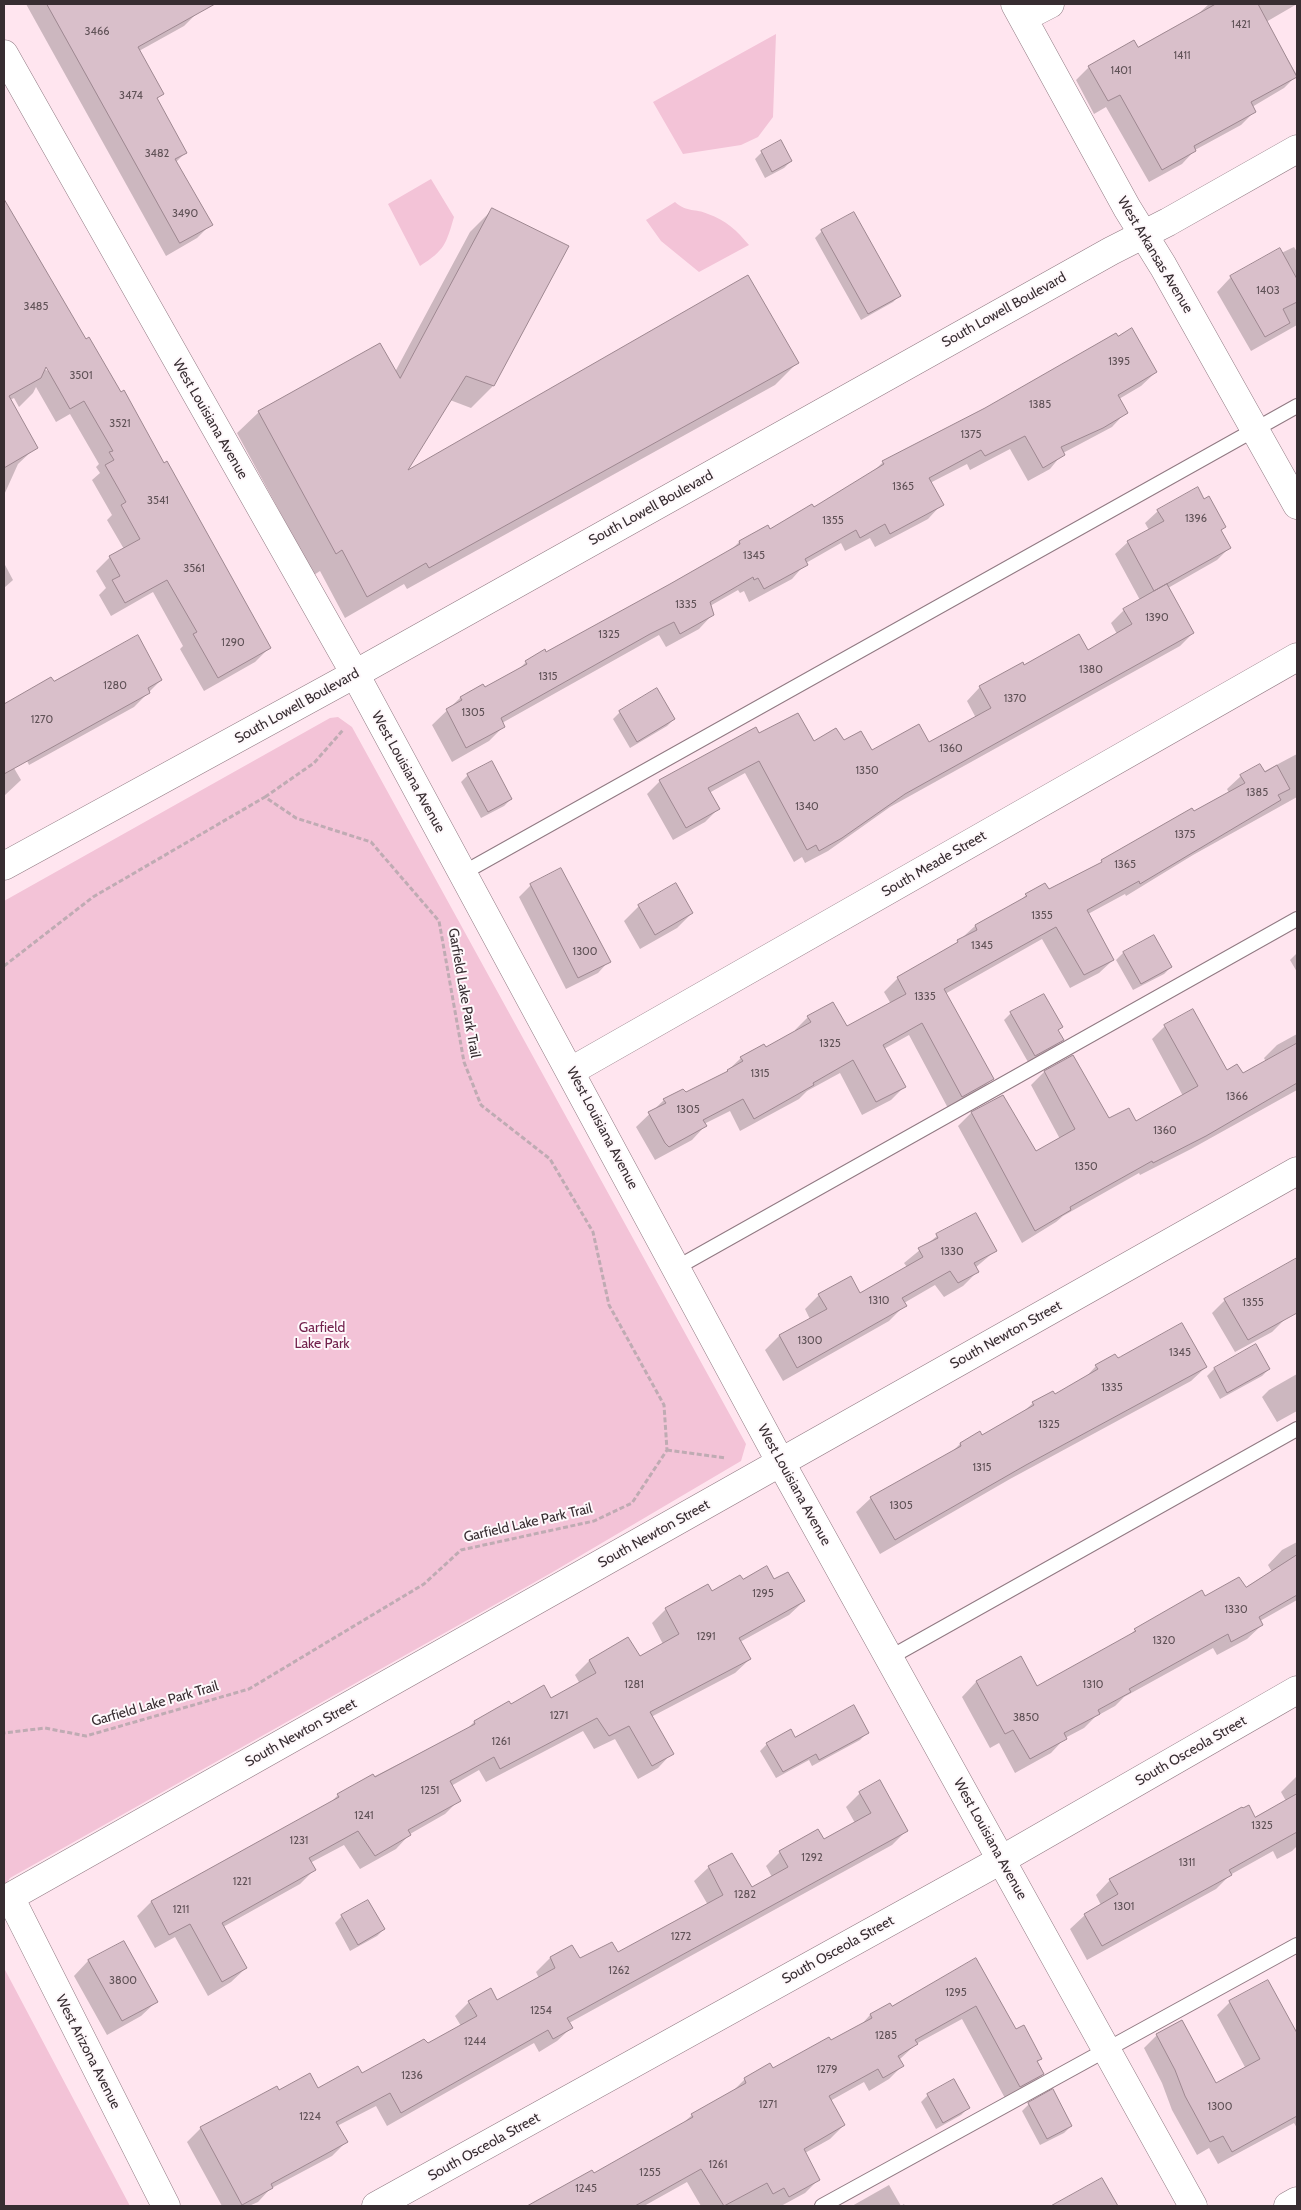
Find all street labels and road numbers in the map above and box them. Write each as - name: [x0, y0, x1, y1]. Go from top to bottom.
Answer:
- street label: West Arkansas Avenue: [1114, 194, 1196, 316]
- street label: South Lowell Boulevard: [939, 269, 1069, 351]
- street label: West Louisiana Avenue: [169, 356, 251, 482]
- street label: South Lowell Boulevard: [586, 467, 716, 549]
- street label: South Lowell Boulevard: [232, 665, 362, 747]
- street label: West Louisiana Avenue: [368, 708, 448, 836]
- street label: South Meade Street: [879, 827, 989, 901]
- street label: Garfield Lake Park Trail: [444, 927, 484, 1059]
- street label: West Louisiana Avenue: [563, 1064, 641, 1192]
- street label: South Newton Street: [947, 1297, 1065, 1373]
- street label: West Louisiana Avenue: [754, 1421, 834, 1549]
- street label: South Newton Street: [595, 1496, 713, 1572]
- street label: Garfield Lake Park Trail: [462, 1500, 594, 1546]
- street label: Garfield Lake Park Trail: [90, 1678, 220, 1730]
- street label: South Newton Street: [242, 1695, 360, 1771]
- street label: South Osceola Street: [1132, 1712, 1250, 1790]
- street label: West Louisiana Avenue: [950, 1775, 1030, 1903]
- street label: South Osceola Street: [779, 1912, 897, 1988]
- street label: West Arizona Avenue: [52, 1992, 124, 2112]
- street label: South Osceola Street: [425, 2109, 543, 2185]

